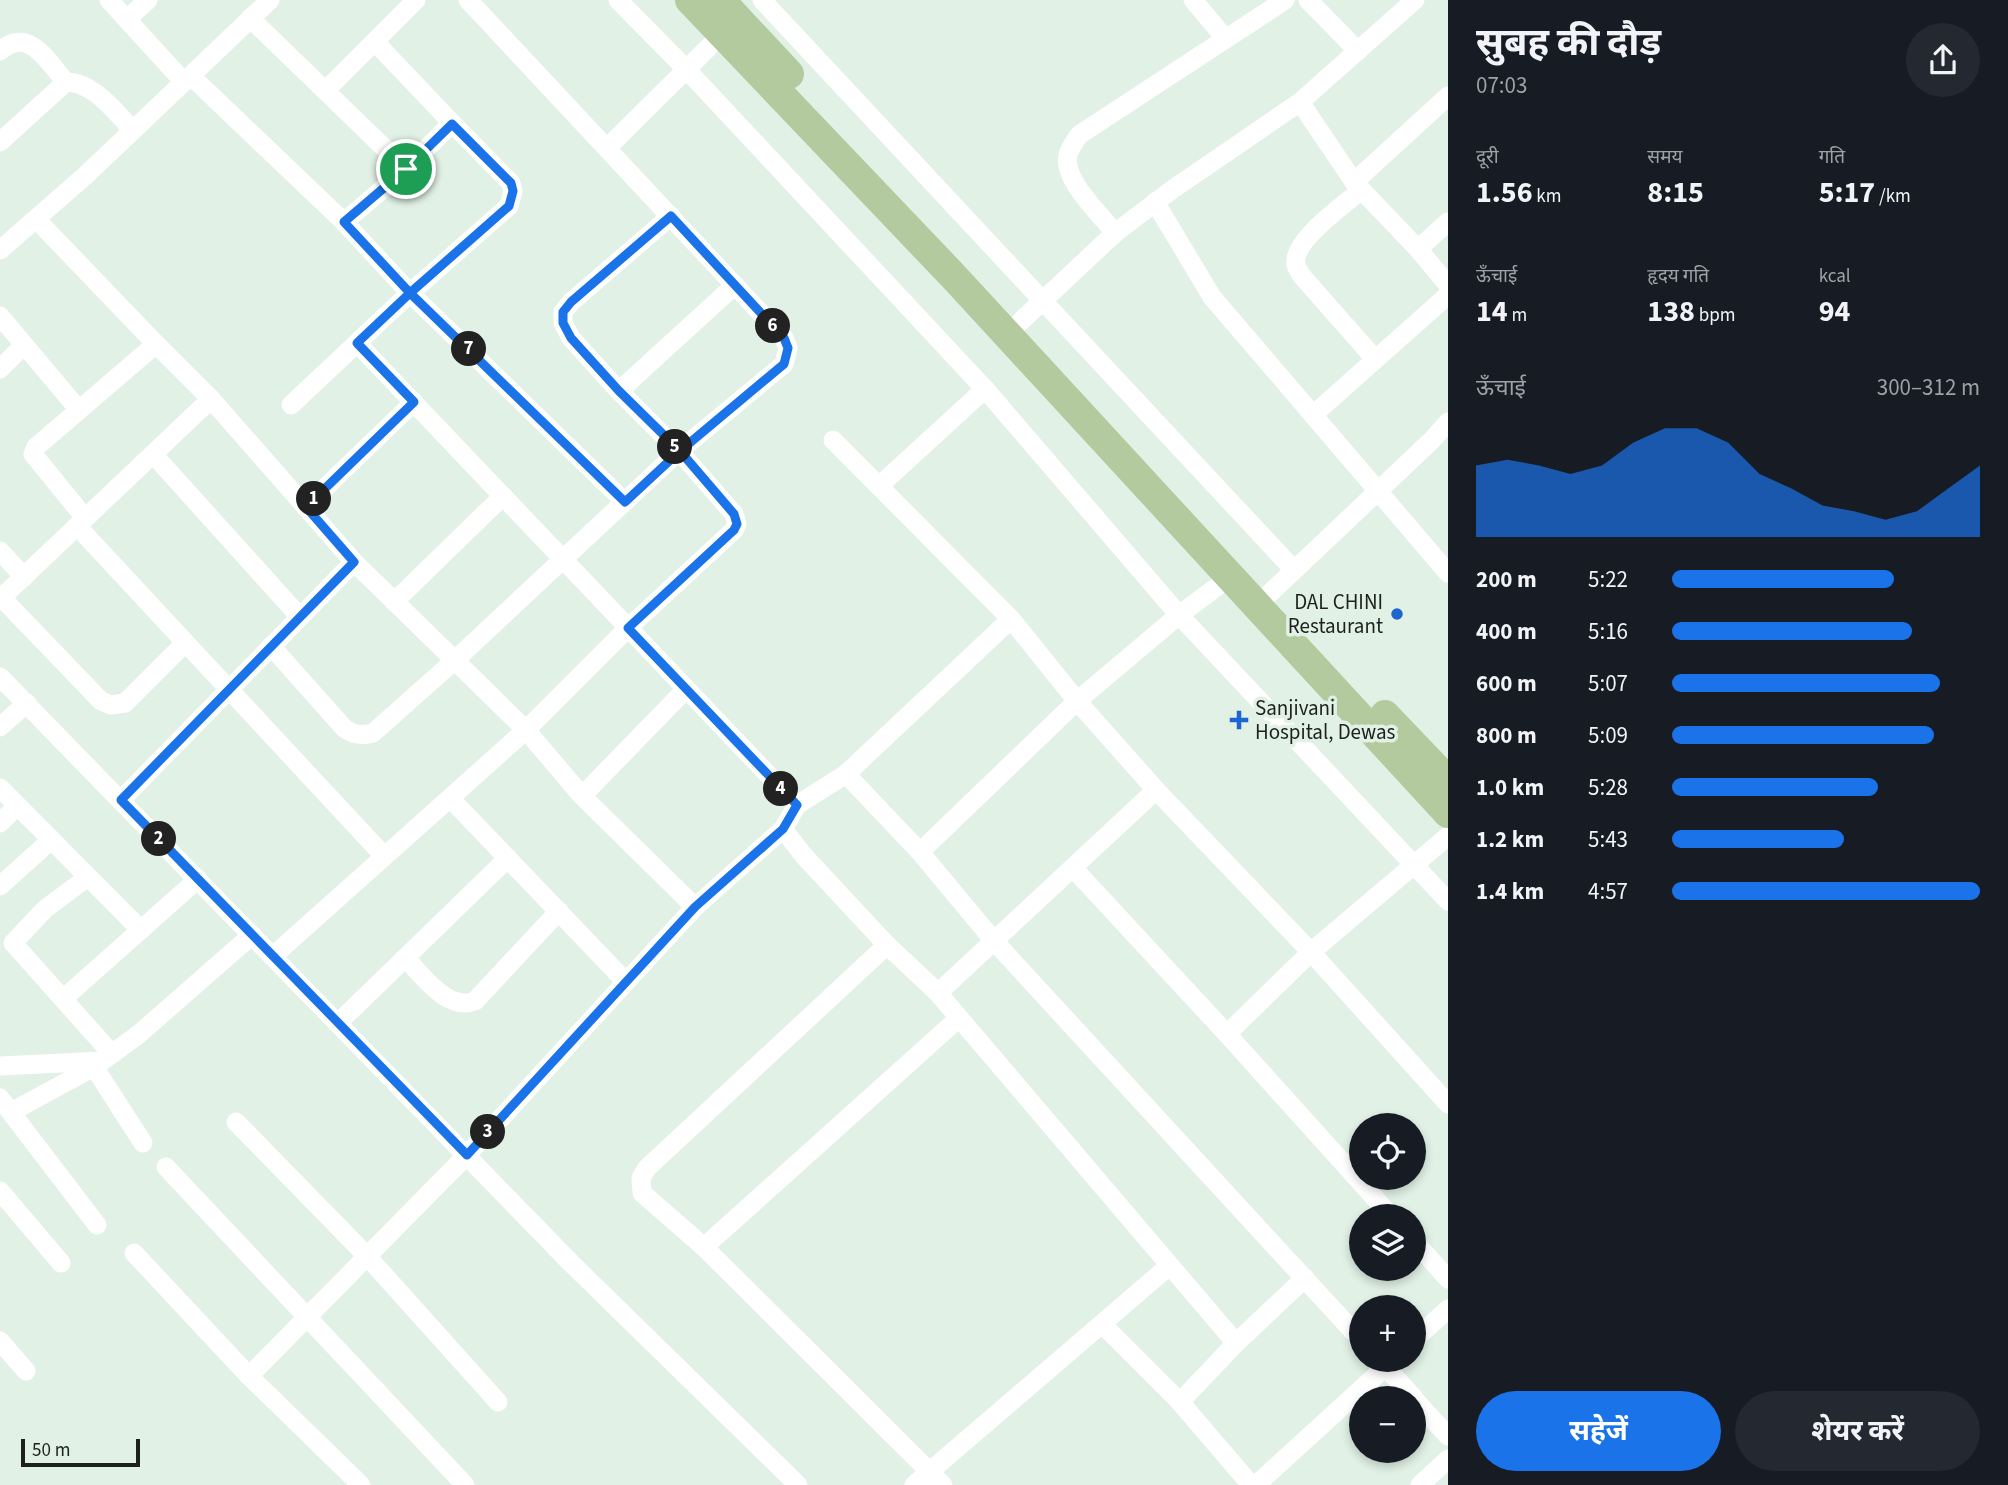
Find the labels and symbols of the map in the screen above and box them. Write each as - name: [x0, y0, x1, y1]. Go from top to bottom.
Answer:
- pin: [376, 139, 436, 199]
- pin: 6: [756, 308, 790, 344]
- pin: 7: [452, 332, 486, 366]
- pin: 5: [658, 430, 692, 464]
- pin: 1: [296, 482, 332, 516]
- place label: DAL CHINI Restaurant: [1288, 587, 1383, 641]
- marker: DAL CHINI Restaurant: [1389, 606, 1405, 622]
- place label: Sanjivani Hospital, Dewas: [1255, 693, 1396, 747]
- marker: Sanjivani Hospital, Dewas: [1229, 710, 1249, 730]
- pin: 4: [764, 772, 798, 806]
- pin: 2: [142, 822, 176, 856]
- pin: 3: [470, 1114, 505, 1150]
- scale bar: [21, 1436, 140, 1468]

